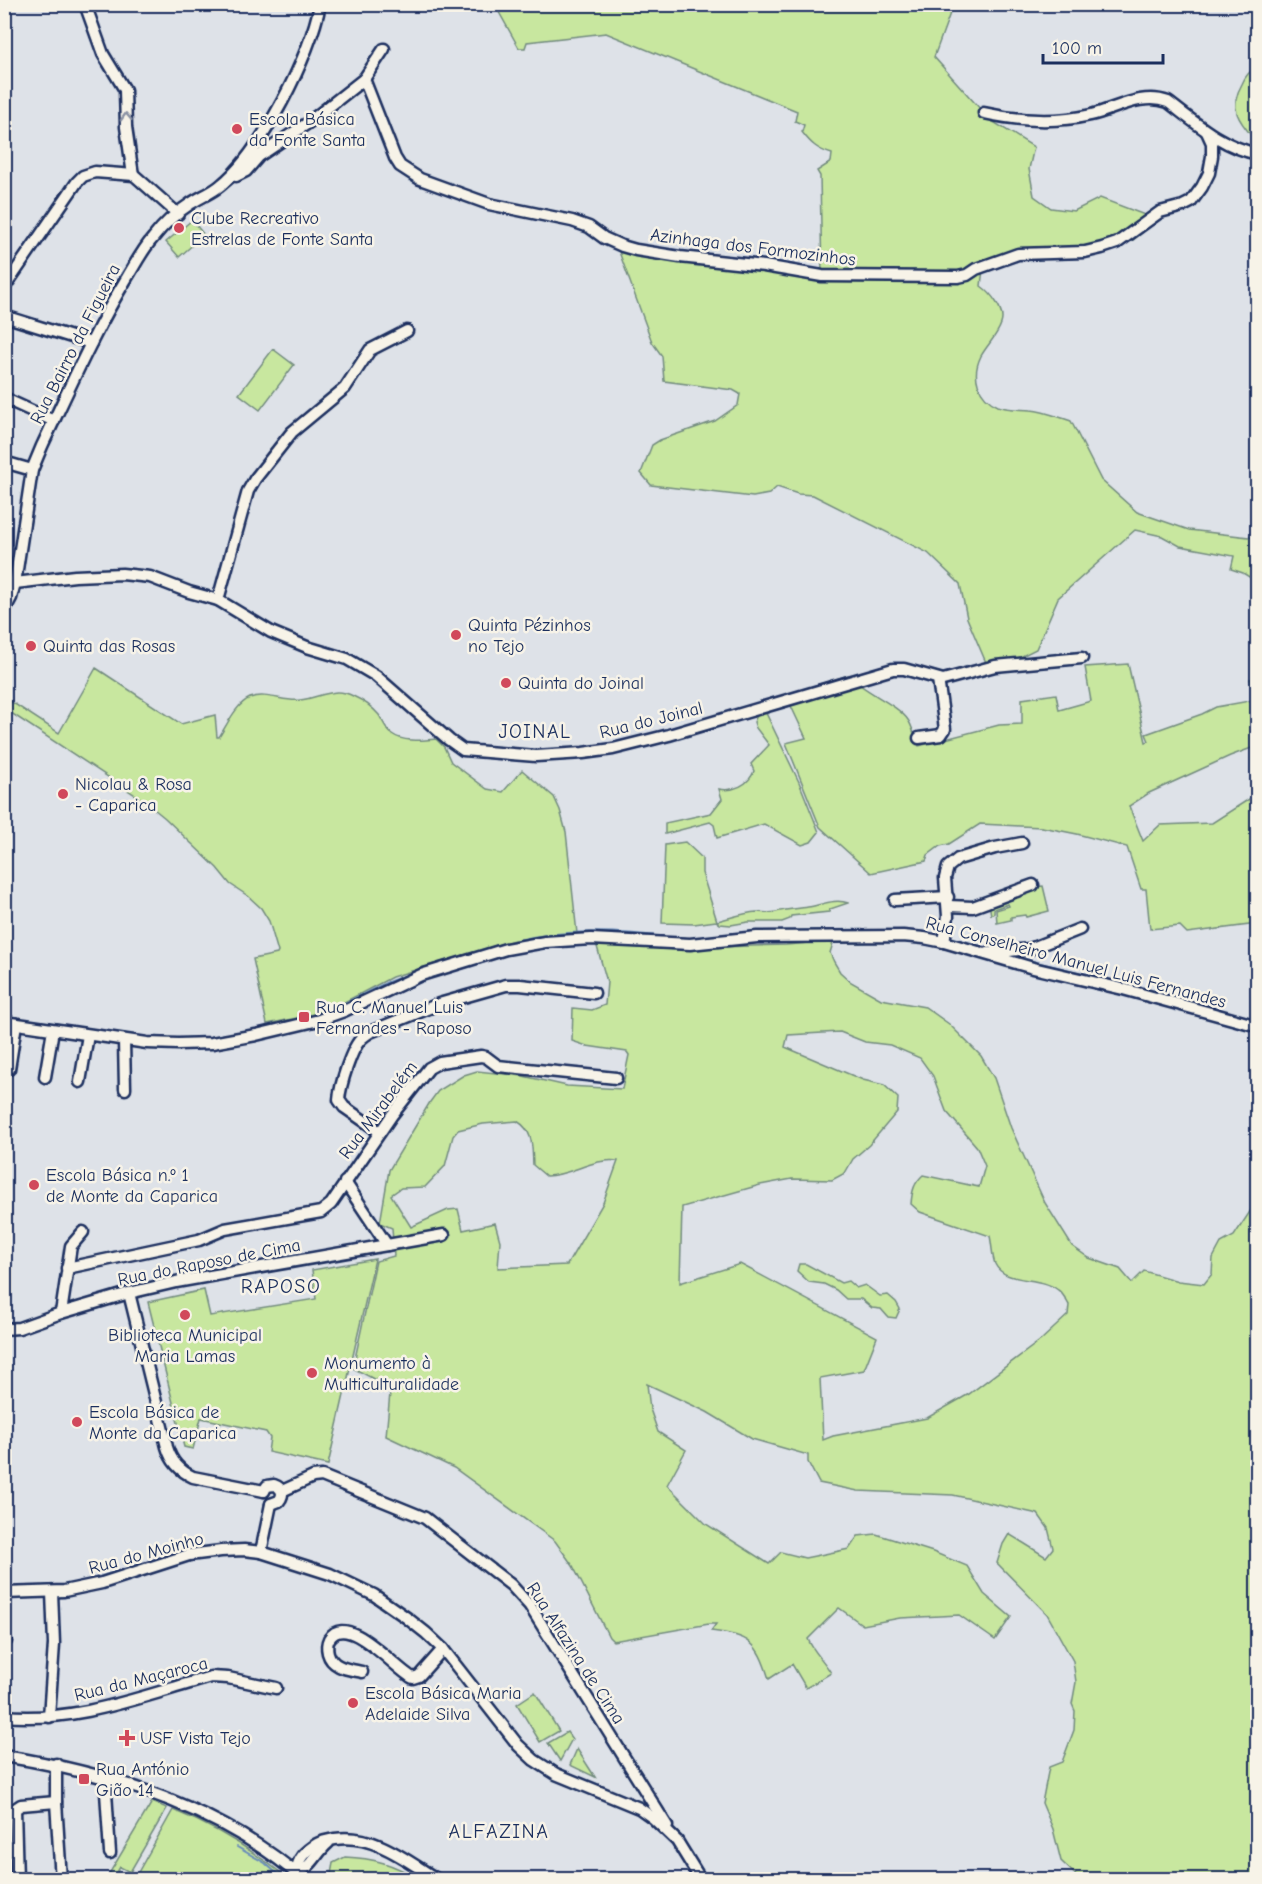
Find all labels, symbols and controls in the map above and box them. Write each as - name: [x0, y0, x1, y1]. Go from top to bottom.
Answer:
- scale bar: [1043, 27, 1163, 65]
- text: 100 m: [1052, 38, 1102, 59]
- place label: Escola Básica da Fonte Santa: [249, 109, 365, 151]
- one-way arrow: [120, 112, 132, 121]
- marker: Escola Básica da Fonte Santa: [230, 122, 244, 136]
- place label: Clube Recreativo Estrelas de Fonte Santa: [191, 208, 373, 250]
- marker: Clube Recreativo Estrelas de Fonte Santa: [172, 221, 186, 235]
- street label: Azinhaga dos Formozinhos: [649, 224, 857, 271]
- street label: Rua Bairro da Figueira: [26, 261, 125, 428]
- place label: Quinta Pézinhos no Tejo: [468, 615, 591, 657]
- marker: Quinta Pézinhos no Tejo: [449, 628, 463, 642]
- place label: Quinta das Rosas: [43, 636, 175, 657]
- marker: Quinta das Rosas: [24, 639, 38, 653]
- place label: Quinta do Joinal: [518, 673, 644, 694]
- marker: Quinta do Joinal: [499, 676, 513, 690]
- street label: Rua do Joinal: [597, 698, 705, 743]
- district label: JOINAL: [498, 720, 572, 743]
- place label: Nicolau & Rosa - Caparica: [75, 774, 192, 816]
- marker: Nicolau & Rosa - Caparica: [56, 787, 70, 801]
- street label: Rua Conselheiro Manuel Luis Fernandes: [923, 912, 1228, 1013]
- place label: Rua C. Manuel Luis Fernandes - Raposo: [316, 997, 472, 1039]
- marker: Rua C. Manuel Luis Fernandes - Raposo: [297, 1010, 311, 1024]
- street label: Rua Mirabelém: [335, 1057, 422, 1163]
- place label: Escola Básica n.º 1 de Monte da Caparica: [46, 1165, 218, 1207]
- marker: Escola Básica n.º 1 de Monte da Caparica: [27, 1178, 41, 1192]
- street label: Rua do Raposo de Cima: [116, 1234, 302, 1291]
- district label: RAPOSO: [241, 1275, 321, 1298]
- marker: Biblioteca Municipal Maria Lamas: [178, 1308, 192, 1322]
- place label: Biblioteca Municipal Maria Lamas: [108, 1325, 262, 1367]
- place label: Monumento à Multiculturalidade: [324, 1353, 459, 1395]
- marker: Monumento à Multiculturalidade: [305, 1366, 319, 1380]
- place label: Escola Básica de Monte da Caparica: [89, 1402, 236, 1444]
- marker: Escola Básica de Monte da Caparica: [70, 1415, 84, 1429]
- street label: Rua do Moinho: [86, 1528, 206, 1579]
- street label: Rua Alfazina de Cima: [522, 1579, 629, 1728]
- street label: Rua da Maçaroca: [72, 1653, 210, 1706]
- place label: Escola Básica Maria Adelaide Silva: [365, 1683, 522, 1725]
- marker: Escola Básica Maria Adelaide Silva: [346, 1696, 360, 1710]
- place label: USF Vista Tejo: [140, 1728, 251, 1749]
- marker: USF Vista Tejo: [118, 1729, 136, 1747]
- place label: Rua António Gião 14: [96, 1759, 189, 1801]
- marker: Rua António Gião 14: [77, 1772, 91, 1786]
- district label: ALFAZINA: [449, 1820, 549, 1843]

